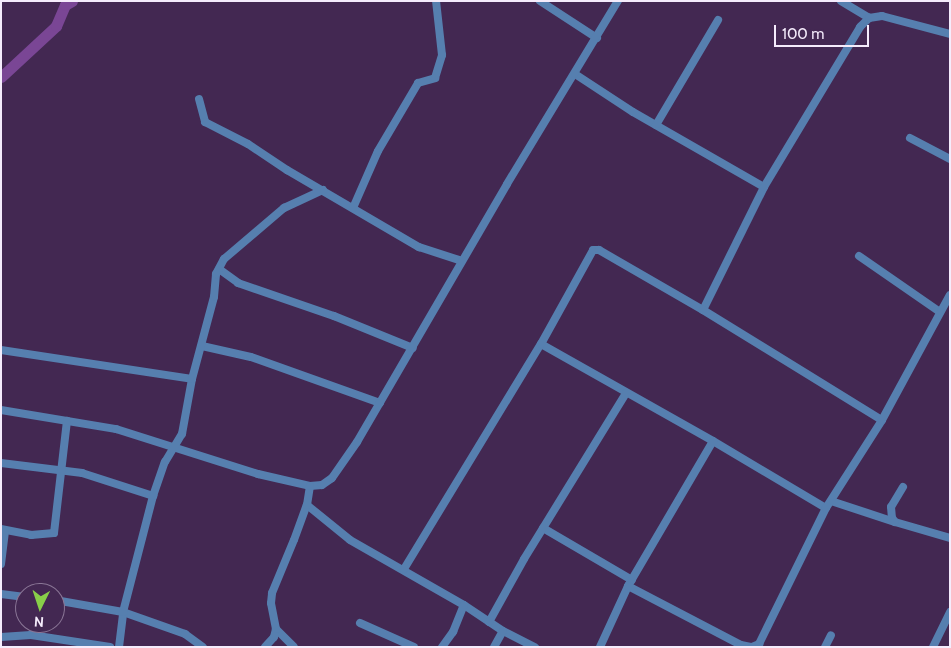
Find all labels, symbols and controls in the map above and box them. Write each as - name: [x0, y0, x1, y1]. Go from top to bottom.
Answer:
- scale bar: [776, 15, 871, 47]
- text: 100 m: [782, 25, 824, 43]
- north arrow: [15, 583, 65, 633]
- text: N: [33, 613, 45, 631]

